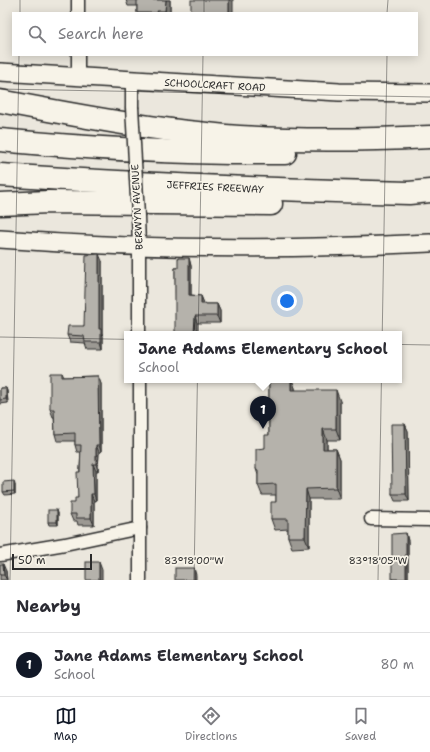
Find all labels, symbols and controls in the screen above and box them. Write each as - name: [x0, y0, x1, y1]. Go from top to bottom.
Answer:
- search box: [12, 12, 418, 56]
- icon: search: [26, 23, 48, 45]
- text: Search here: [58, 24, 144, 44]
- street label: SCHOOLCRAFT ROAD: [164, 76, 266, 94]
- street label: BERWYN AVENUE: [128, 164, 146, 250]
- street label: JEFFRIES FREEWAY: [166, 178, 264, 196]
- your location: [277, 291, 297, 311]
- popup: [124, 331, 402, 383]
- text: Jane Adams Elementary School: [138, 339, 388, 359]
- text: School: [138, 359, 179, 376]
- pin: 1: [250, 396, 276, 429]
- scale bar: [12, 552, 92, 571]
- text: 50 m: [18, 553, 46, 568]
- text: 83°18'00"W: [164, 554, 224, 567]
- text: 83°18'05"W: [349, 554, 408, 567]
- text: Nearby: [16, 595, 81, 617]
- text: Jane Adams Elementary School: [54, 646, 304, 666]
- text: 1: [26, 656, 32, 673]
- text: 80 m: [380, 656, 414, 673]
- text: School: [54, 666, 95, 683]
- tab: Map: [54, 705, 77, 744]
- tab: Directions: [185, 705, 237, 744]
- tab: Saved: [345, 705, 376, 744]

